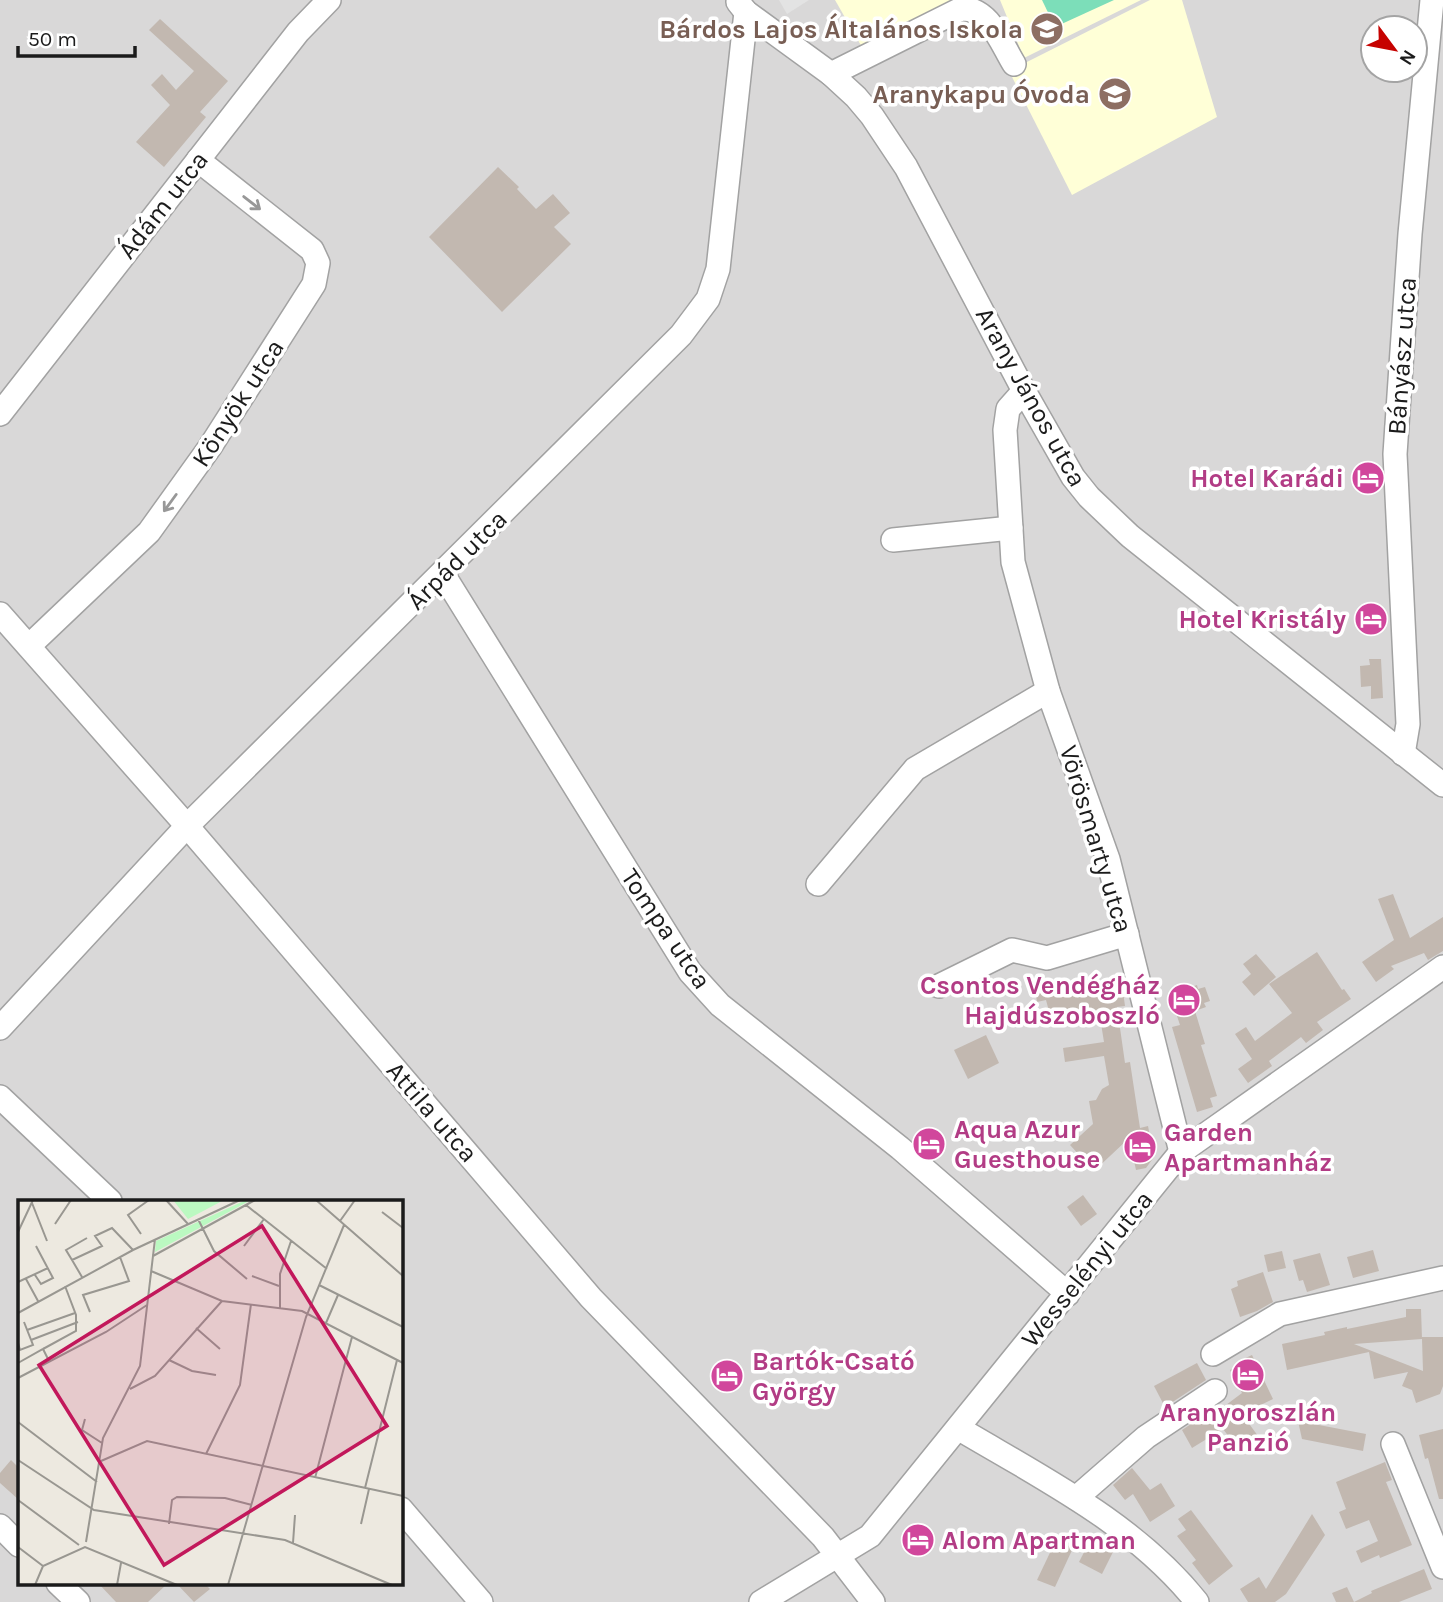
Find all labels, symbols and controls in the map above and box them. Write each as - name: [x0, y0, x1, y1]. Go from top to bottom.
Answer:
- school or university icon: Bárdos Lajos Általános Iskola: [1028, 10, 1066, 48]
- place label: Bárdos Lajos Általános Iskola: [659, 13, 1023, 45]
- scale bar: [18, 14, 135, 58]
- north arrow: [1359, 14, 1429, 84]
- text: 50 m: [28, 27, 77, 51]
- text: N: [1395, 46, 1421, 69]
- school or university icon: Aranykapu Óvoda: [1096, 75, 1134, 113]
- place label: Aranykapu Óvoda: [873, 78, 1090, 110]
- street label: Ádám utca: [110, 144, 215, 265]
- one-way arrow: [242, 195, 260, 210]
- street label: Bányász utca: [1381, 276, 1423, 436]
- street label: Arany János utca: [969, 302, 1093, 492]
- street label: Könyök utca: [185, 333, 291, 473]
- hotel icon: Hotel Karádi: [1349, 459, 1387, 497]
- place label: Hotel Karádi: [1190, 463, 1344, 494]
- one-way arrow: [163, 493, 177, 512]
- street label: Árpád utca: [400, 503, 513, 616]
- hotel icon: Hotel Kristály: [1352, 600, 1390, 638]
- place label: Hotel Kristály: [1178, 604, 1346, 635]
- street label: Vörösmarty utca: [1053, 741, 1139, 937]
- street label: Tompa utca: [614, 863, 718, 995]
- place label: Csontos Vendégház Hajdúszoboszló: [920, 970, 1160, 1031]
- hotel icon: Csontos Vendégház Hajdúszoboszló: [1165, 981, 1203, 1019]
- street label: Attila utca: [380, 1055, 484, 1169]
- place label: Aqua Azur Guesthouse: [954, 1114, 1100, 1175]
- place label: Garden Apartmanház: [1164, 1117, 1332, 1178]
- hotel icon: Aqua Azur Guesthouse: [910, 1125, 948, 1163]
- hotel icon: Garden Apartmanház: [1121, 1128, 1159, 1166]
- street label: Wesselényi utca: [1015, 1185, 1159, 1353]
- inset map: [18, 1200, 402, 1584]
- place label: Bartók-Csató György: [752, 1346, 915, 1407]
- hotel icon: Aranyoroszlán Panzió: [1229, 1356, 1267, 1394]
- hotel icon: Bartók-Csató György: [708, 1357, 746, 1395]
- place label: Aranyoroszlán Panzió: [1160, 1397, 1336, 1458]
- hotel icon: Alom Apartman: [899, 1521, 937, 1559]
- place label: Alom Apartman: [942, 1525, 1136, 1556]

